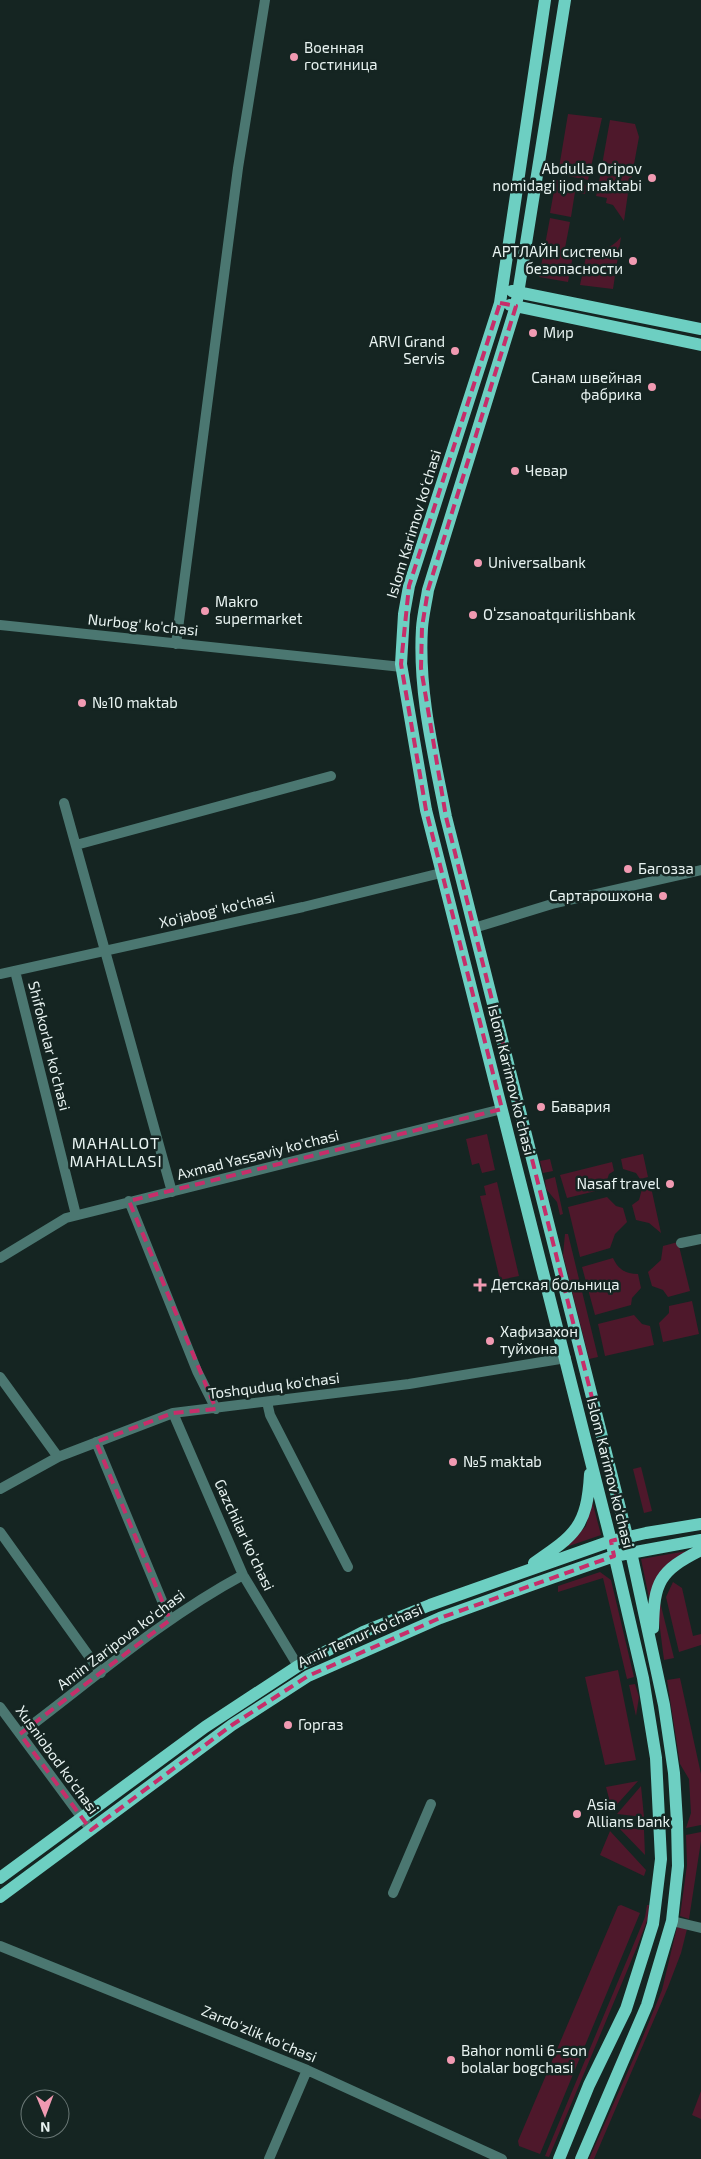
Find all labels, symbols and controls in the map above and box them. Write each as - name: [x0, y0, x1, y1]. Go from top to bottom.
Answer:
- place label: Военная гостиница: [304, 38, 378, 73]
- marker: Военная гостиница: [288, 51, 300, 63]
- place label: Abdulla Oripov nomidagi ijod maktabi: [492, 159, 642, 195]
- marker: Abdulla Oripov nomidagi ijod maktabi: [646, 172, 658, 184]
- place label: АРТЛАЙН системы безопасности: [492, 242, 623, 277]
- marker: АРТЛАЙН системы безопасности: [627, 255, 639, 267]
- place label: Мир: [543, 323, 574, 341]
- marker: Мир: [527, 327, 539, 339]
- place label: ARVI Grand Servis: [369, 332, 445, 367]
- marker: ARVI Grand Servis: [449, 345, 461, 357]
- place label: Санам швейная фабрика: [531, 368, 642, 403]
- marker: Санам швейная фабрика: [646, 381, 658, 393]
- street label: Islom Karimov ko‘chasi: [382, 447, 444, 600]
- place label: Чевар: [525, 461, 568, 479]
- marker: Чевар: [509, 465, 521, 477]
- place label: Universalbank: [488, 553, 586, 571]
- marker: Universalbank: [472, 557, 484, 569]
- place label: Makro supermarket: [215, 592, 303, 627]
- marker: Makro supermarket: [199, 605, 211, 617]
- place label: Oʻzsanoatqurilishbank: [483, 605, 636, 623]
- street label: Nurbog' ko'chasi: [87, 609, 199, 639]
- marker: Oʻzsanoatqurilishbank: [467, 609, 479, 621]
- place label: №10 maktab: [92, 693, 178, 711]
- marker: №10 maktab: [76, 697, 88, 709]
- place label: Багозза: [638, 859, 694, 877]
- marker: Багозза: [622, 863, 634, 875]
- place label: Сартарошхона: [549, 886, 653, 904]
- street label: Xo'jabog' ko'chasi: [157, 887, 277, 932]
- marker: Сартарошхона: [657, 890, 669, 902]
- street label: Shifokorlar ko'chasi: [25, 979, 75, 1112]
- street label: Islom Karimov ko‘chasi: [485, 1003, 539, 1157]
- place label: Бавария: [551, 1097, 611, 1115]
- marker: Бавария: [535, 1101, 547, 1113]
- street label: Axmad Yassaviy ko'chasi: [175, 1125, 341, 1183]
- district label: MAHALLOT MAHALLASI: [69, 1133, 163, 1170]
- place label: Nasaf travel: [577, 1174, 661, 1192]
- marker: Nasaf travel: [664, 1178, 676, 1190]
- place label: Детская больница: [491, 1275, 620, 1293]
- marker: Детская больница: [473, 1278, 487, 1292]
- place label: Хафизахон туйхона: [500, 1322, 578, 1358]
- marker: Хафизахон туйхона: [484, 1335, 496, 1347]
- street label: Toshquduq ko'chasi: [207, 1368, 341, 1402]
- street label: Islom Karimov ko‘chasi: [584, 1396, 638, 1550]
- place label: №5 maktab: [463, 1452, 542, 1470]
- marker: №5 maktab: [447, 1456, 459, 1468]
- street label: Gazchilar ko'chasi: [211, 1476, 279, 1593]
- street label: Amin Zaripova ko'chasi: [53, 1585, 188, 1693]
- street label: Amir Temur ko'chasi: [294, 1599, 425, 1671]
- street label: Xusniobod ko'chasi: [12, 1702, 103, 1817]
- place label: Горгаз: [298, 1715, 343, 1733]
- marker: Горгаз: [282, 1719, 294, 1731]
- place label: Asia Allians bank: [587, 1795, 670, 1830]
- marker: Asia Allians bank: [571, 1808, 583, 1820]
- street label: Zardo'zlik ko'chasi: [199, 2001, 320, 2065]
- place label: Bahor nomli 6-son bolalar bogchasi: [461, 2041, 587, 2076]
- marker: Bahor nomli 6-son bolalar bogchasi: [445, 2054, 457, 2066]
- north arrow: [20, 2089, 70, 2139]
- text: N: [40, 2119, 50, 2136]

